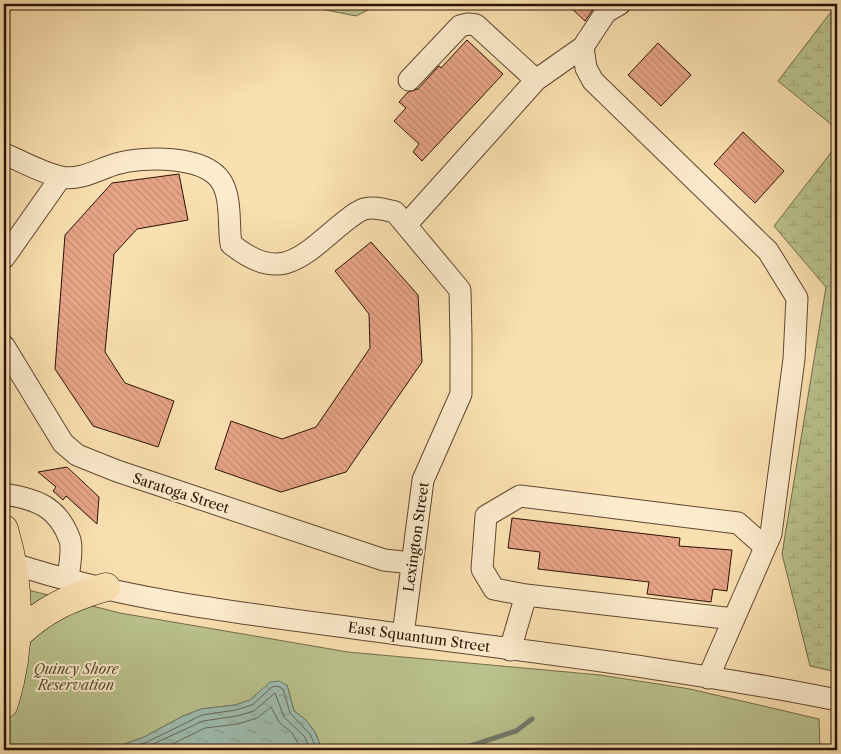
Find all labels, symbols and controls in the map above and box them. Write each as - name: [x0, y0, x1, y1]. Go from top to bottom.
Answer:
- street label: Saratoga Street: [130, 469, 232, 517]
- street label: Lexington Street: [399, 481, 433, 593]
- street label: East Squantum Street: [347, 618, 491, 656]
- park label: Quincy Shore Reservation: [33, 660, 120, 694]

